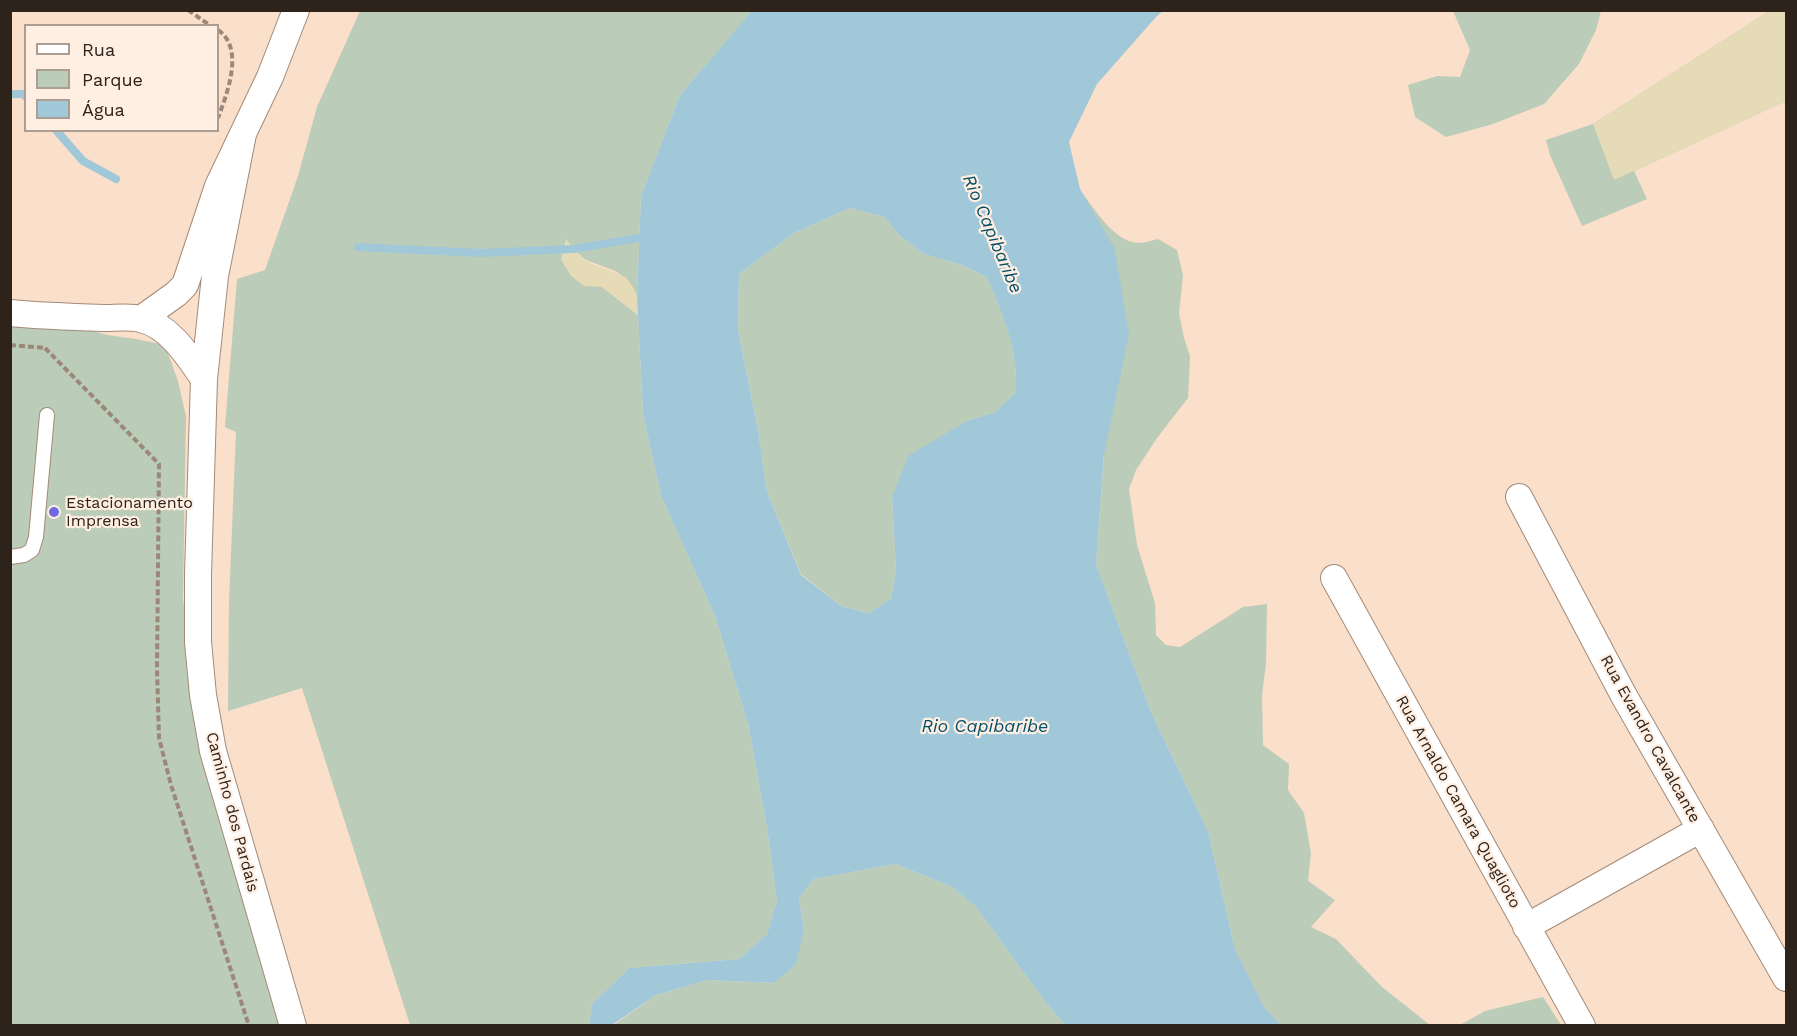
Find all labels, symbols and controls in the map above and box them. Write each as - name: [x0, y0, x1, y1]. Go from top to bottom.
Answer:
- legend: [24, 24, 219, 132]
- text: Rua: [82, 39, 115, 60]
- text: Parque: [82, 69, 143, 90]
- text: Água: [82, 99, 125, 120]
- water label: Rio Capibaribe: [957, 171, 1027, 297]
- place label: Estacionamento Imprensa: [66, 493, 193, 531]
- marker: Estacionamento Imprensa: [47, 505, 61, 519]
- street label: Rua Evandro Cavalcante: [1596, 652, 1704, 826]
- street label: Rua Arnaldo Camara Quaglioto: [1391, 692, 1525, 912]
- water label: Rio Capibaribe: [922, 716, 1048, 738]
- street label: Caminho dos Pardais: [201, 730, 263, 894]

